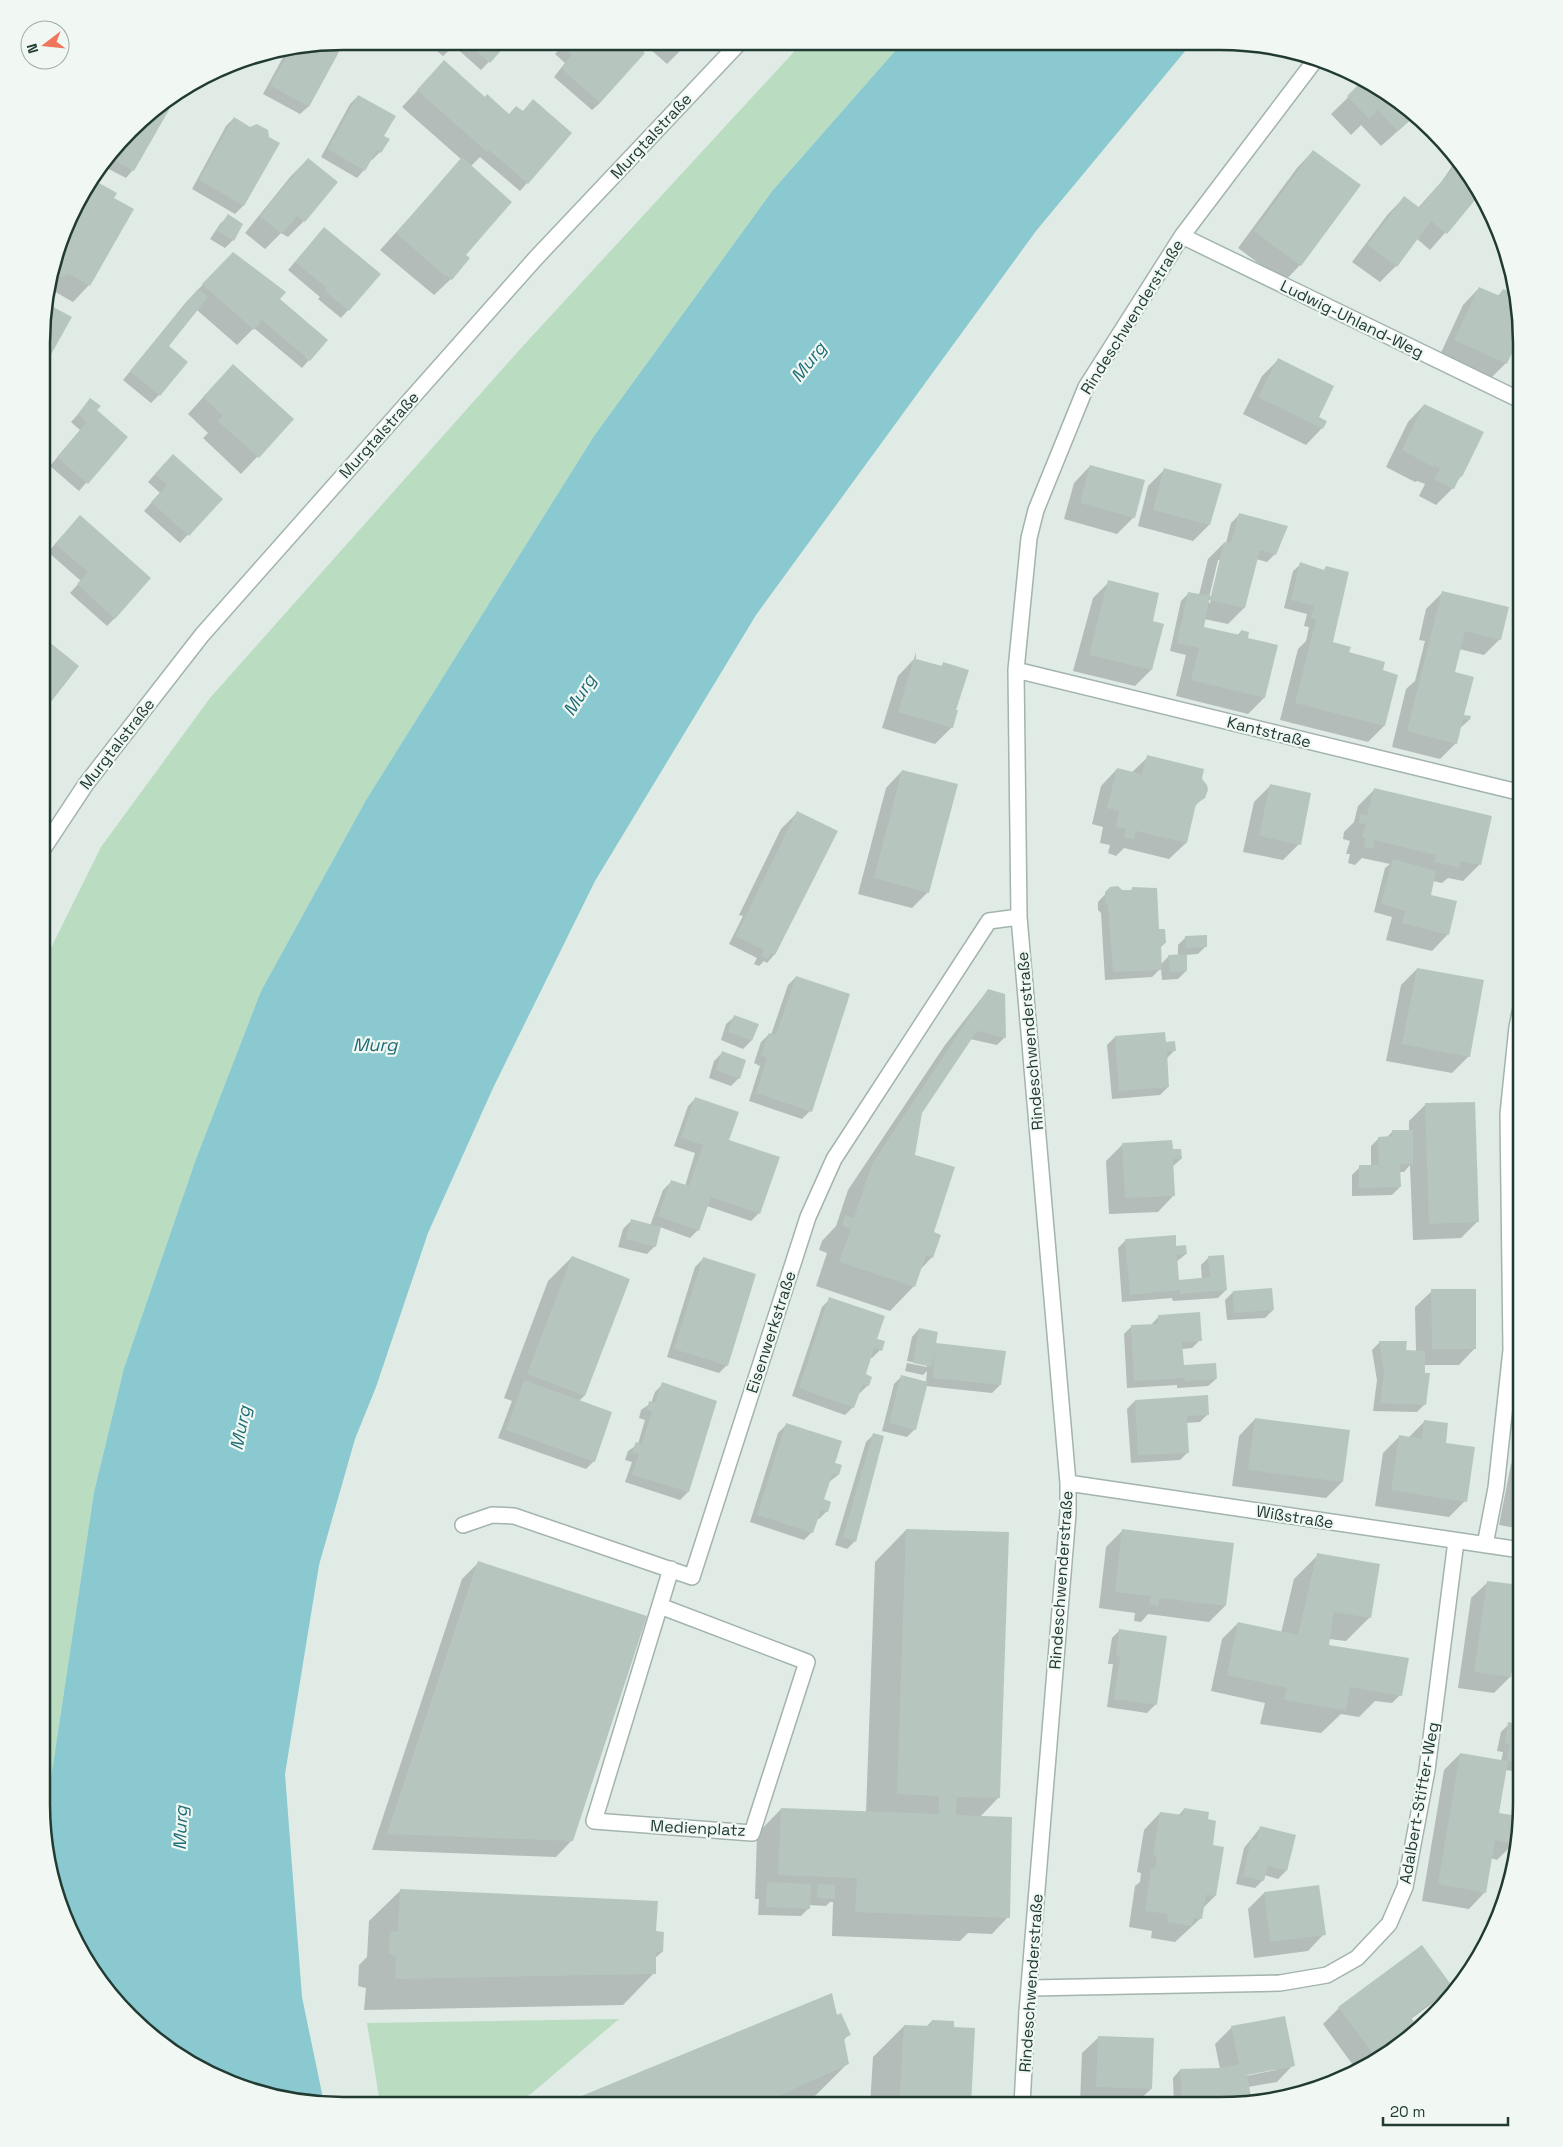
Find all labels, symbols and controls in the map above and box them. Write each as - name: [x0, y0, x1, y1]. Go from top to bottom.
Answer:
- north arrow: [20, 20, 70, 70]
- text: N: [23, 42, 42, 56]
- street label: Murgtalstraße: [606, 89, 696, 183]
- street label: Rindeschwenderstraße: [1076, 236, 1188, 398]
- street label: Ludwig-Uhland-Weg: [1277, 275, 1427, 363]
- water label: Murg: [785, 336, 832, 387]
- street label: Murgtalstraße: [334, 387, 424, 483]
- water label: Murg: [557, 669, 601, 720]
- street label: Murgtalstraße: [75, 694, 159, 794]
- street label: Kantstraße: [1225, 711, 1313, 753]
- street label: Rindeschwenderstraße: [1012, 951, 1048, 1131]
- water label: Murg: [353, 1033, 399, 1056]
- street label: Eisenwerkstraße: [741, 1268, 801, 1396]
- water label: Murg: [224, 1402, 256, 1452]
- street label: Rindeschwenderstraße: [1044, 1490, 1078, 1670]
- street label: Wißstraße: [1255, 1501, 1335, 1533]
- street label: Adalbert-Stifter-Weg: [1394, 1720, 1444, 1886]
- water label: Murg: [168, 1804, 192, 1851]
- street label: Medienplatz: [650, 1815, 746, 1841]
- street label: Rindeschwenderstraße: [1014, 1893, 1048, 2073]
- scale bar: [1383, 2094, 1508, 2126]
- text: 20 m: [1390, 2102, 1425, 2121]

